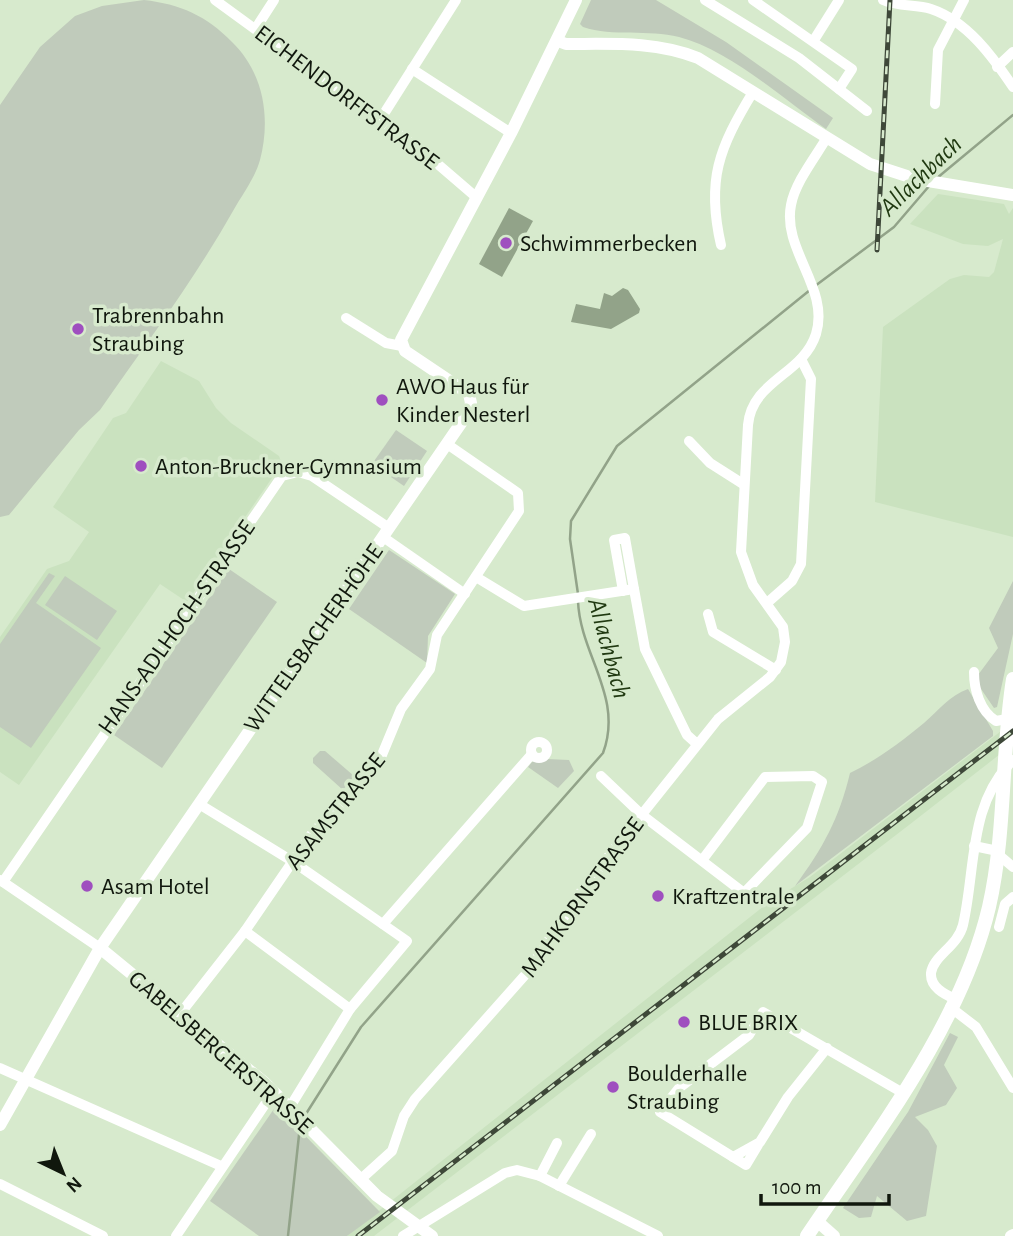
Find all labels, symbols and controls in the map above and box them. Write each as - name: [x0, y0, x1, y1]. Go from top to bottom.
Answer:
- street label: EICHENDORFFSTRASSE: [250, 21, 443, 175]
- water label: Allachbach: [874, 131, 967, 221]
- place label: Schwimmerbecken: [520, 232, 698, 256]
- marker: Schwimmerbecken: [498, 235, 514, 251]
- place label: Trabrennbahn Straubing: [92, 304, 224, 356]
- marker: Trabrennbahn Straubing: [70, 321, 86, 337]
- place label: AWO Haus für Kinder Nesterl: [396, 375, 530, 427]
- marker: AWO Haus für Kinder Nesterl: [374, 392, 390, 408]
- place label: Anton-Bruckner-Gymnasium: [155, 455, 422, 479]
- marker: Anton-Bruckner-Gymnasium: [133, 458, 149, 474]
- street label: HANS-ADLHOCH-STRASSE: [94, 516, 260, 739]
- street label: WITTELSBACHERHÖHE: [239, 539, 388, 737]
- water label: Allachbach: [583, 594, 635, 701]
- street label: ASAMSTRASSE: [282, 749, 390, 874]
- street label: MAHKORNSTRASSE: [517, 813, 649, 982]
- place label: Asam Hotel: [101, 875, 210, 899]
- marker: Asam Hotel: [79, 878, 95, 894]
- place label: Kraftzentrale: [672, 885, 795, 909]
- marker: Kraftzentrale: [650, 888, 666, 904]
- street label: GABELSBERGERSTRASSE: [124, 967, 317, 1139]
- place label: BLUE BRIX: [698, 1011, 798, 1035]
- marker: BLUE BRIX: [676, 1014, 692, 1030]
- place label: Boulderhalle Straubing: [627, 1062, 747, 1114]
- marker: Boulderhalle Straubing: [605, 1079, 621, 1095]
- north arrow: [28, 1138, 98, 1208]
- scale bar: [761, 1162, 889, 1206]
- text: N: [62, 1173, 85, 1196]
- text: 100 m: [772, 1177, 822, 1198]

